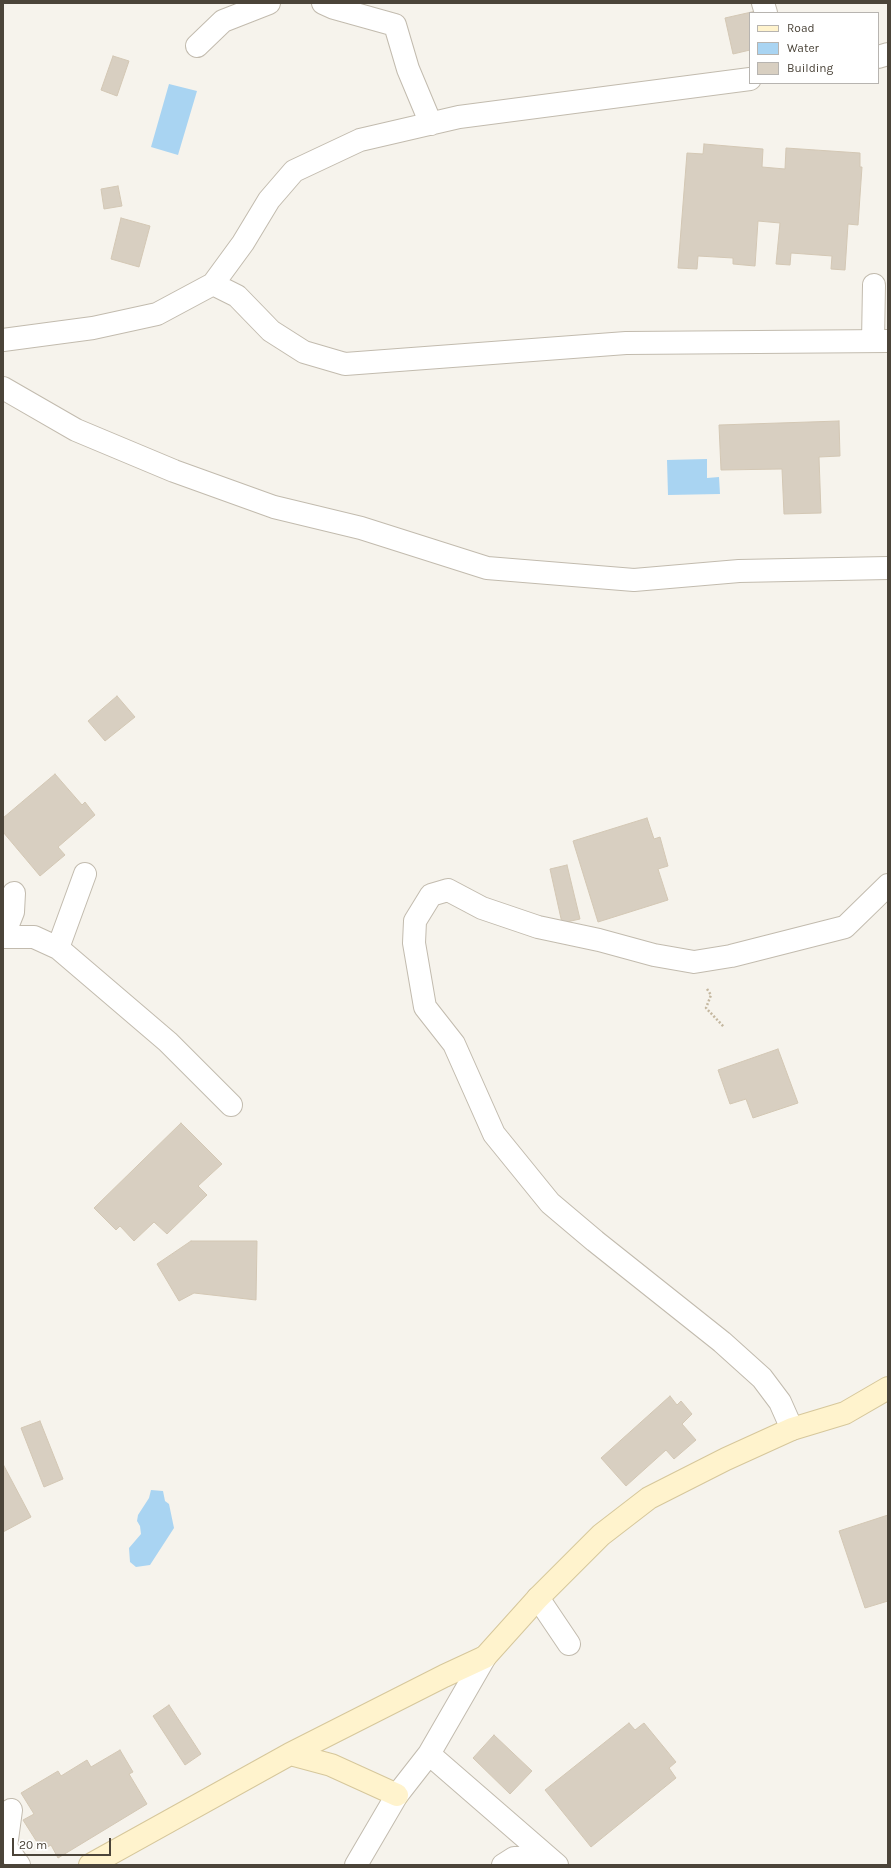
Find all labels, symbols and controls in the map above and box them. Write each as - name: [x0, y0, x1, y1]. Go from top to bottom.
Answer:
- legend: [749, 12, 879, 84]
- text: Road: [787, 21, 815, 35]
- text: Water: [787, 41, 819, 55]
- text: Building: [787, 61, 833, 75]
- scale bar: [14, 1830, 113, 1856]
- text: 20 m: [19, 1838, 47, 1852]

